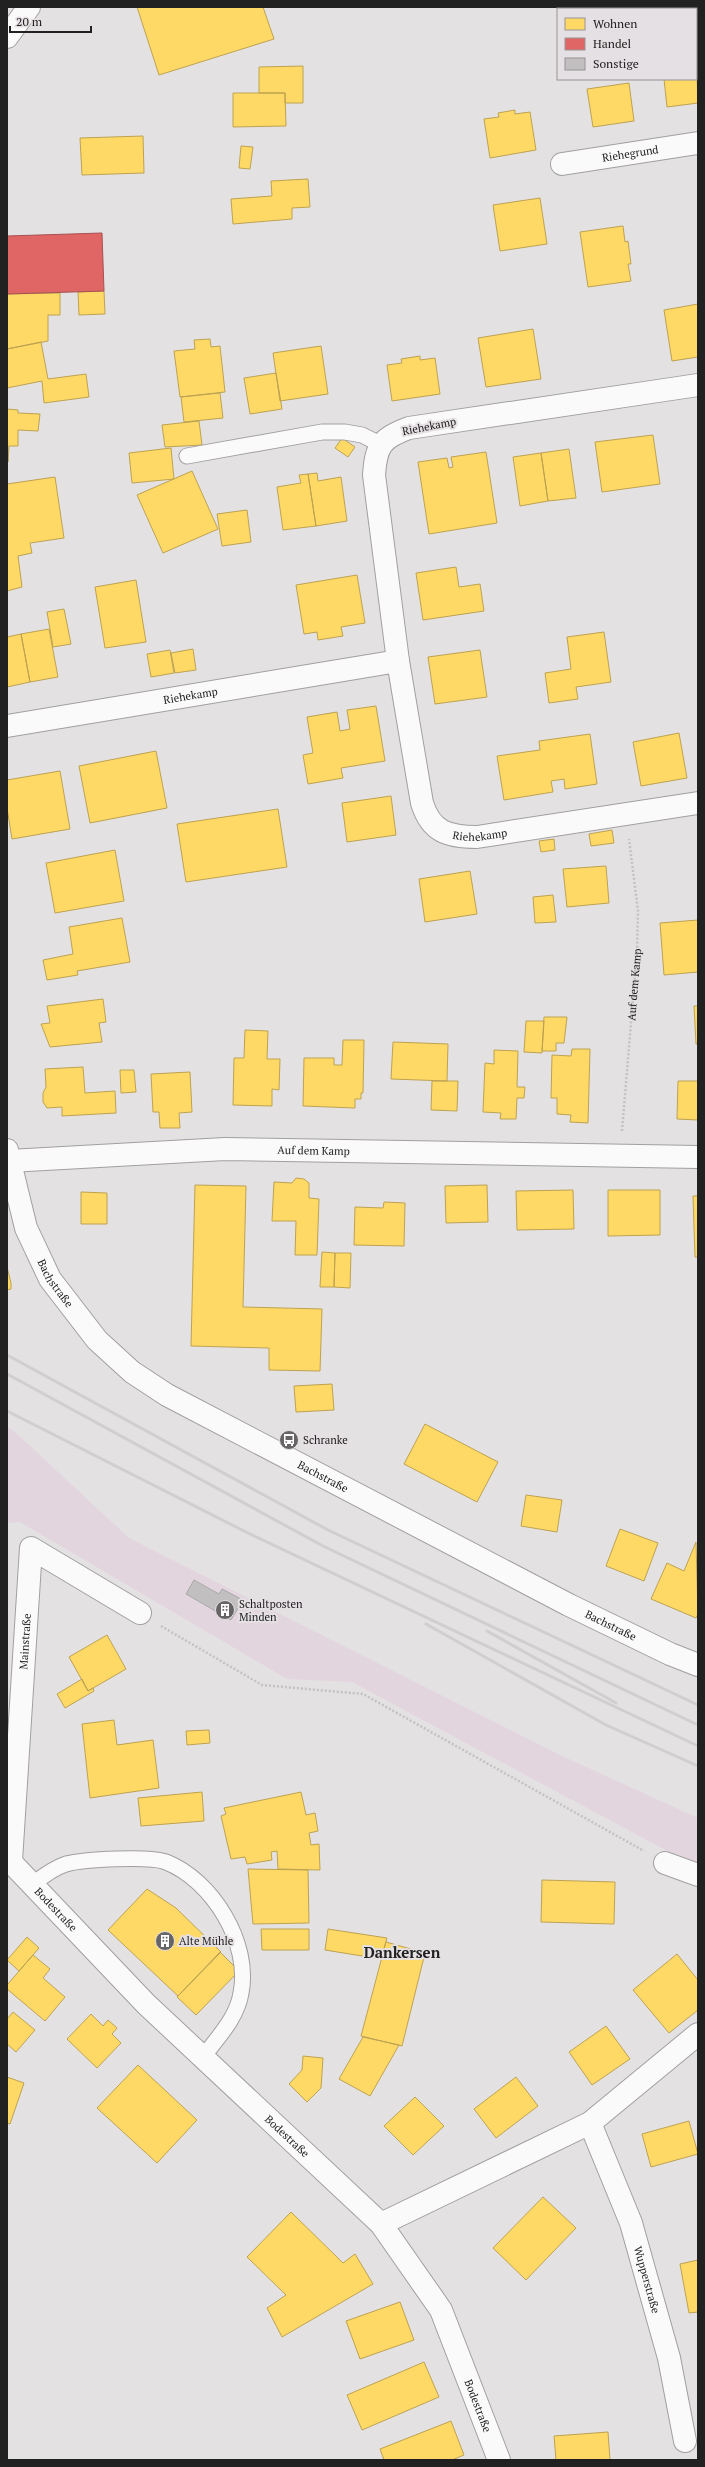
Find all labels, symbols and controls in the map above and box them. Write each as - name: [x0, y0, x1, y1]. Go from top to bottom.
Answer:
- scale bar: [10, 8, 91, 34]
- legend: [557, 8, 697, 80]
- text: 20 m: [16, 14, 43, 29]
- text: Wohnen: [593, 16, 637, 31]
- text: Handel: [593, 36, 632, 51]
- text: Sonstige: [593, 56, 639, 71]
- street label: Riehegrund: [601, 142, 659, 165]
- street label: Riehekamp: [401, 414, 457, 438]
- street label: Riehekamp: [162, 684, 219, 707]
- street label: Riehekamp: [451, 825, 508, 844]
- street label: Auf dem Kamp: [624, 948, 644, 1021]
- street label: Auf dem Kamp: [277, 1143, 350, 1158]
- street label: Bachstraße: [35, 1257, 77, 1311]
- bus stop icon: Schranke: [278, 1429, 300, 1451]
- place label: Schranke: [303, 1433, 348, 1447]
- street label: Bachstraße: [295, 1458, 351, 1496]
- place label: Schaltposten Minden: [239, 1597, 303, 1624]
- building icon: Schaltposten Minden: [214, 1599, 236, 1621]
- street label: Bachstraße: [583, 1607, 639, 1644]
- street label: Mainstraße: [16, 1613, 34, 1670]
- street label: Bodestraße: [32, 1884, 81, 1935]
- building icon: Alte Mühle: [154, 1930, 176, 1952]
- place label: Alte Mühle: [179, 1934, 234, 1948]
- district label: Dankersen: [364, 1942, 441, 1962]
- street label: Bodestraße: [262, 2112, 313, 2161]
- street label: Wupperstraße: [631, 2244, 663, 2315]
- street label: Bodestraße: [461, 2377, 495, 2435]

